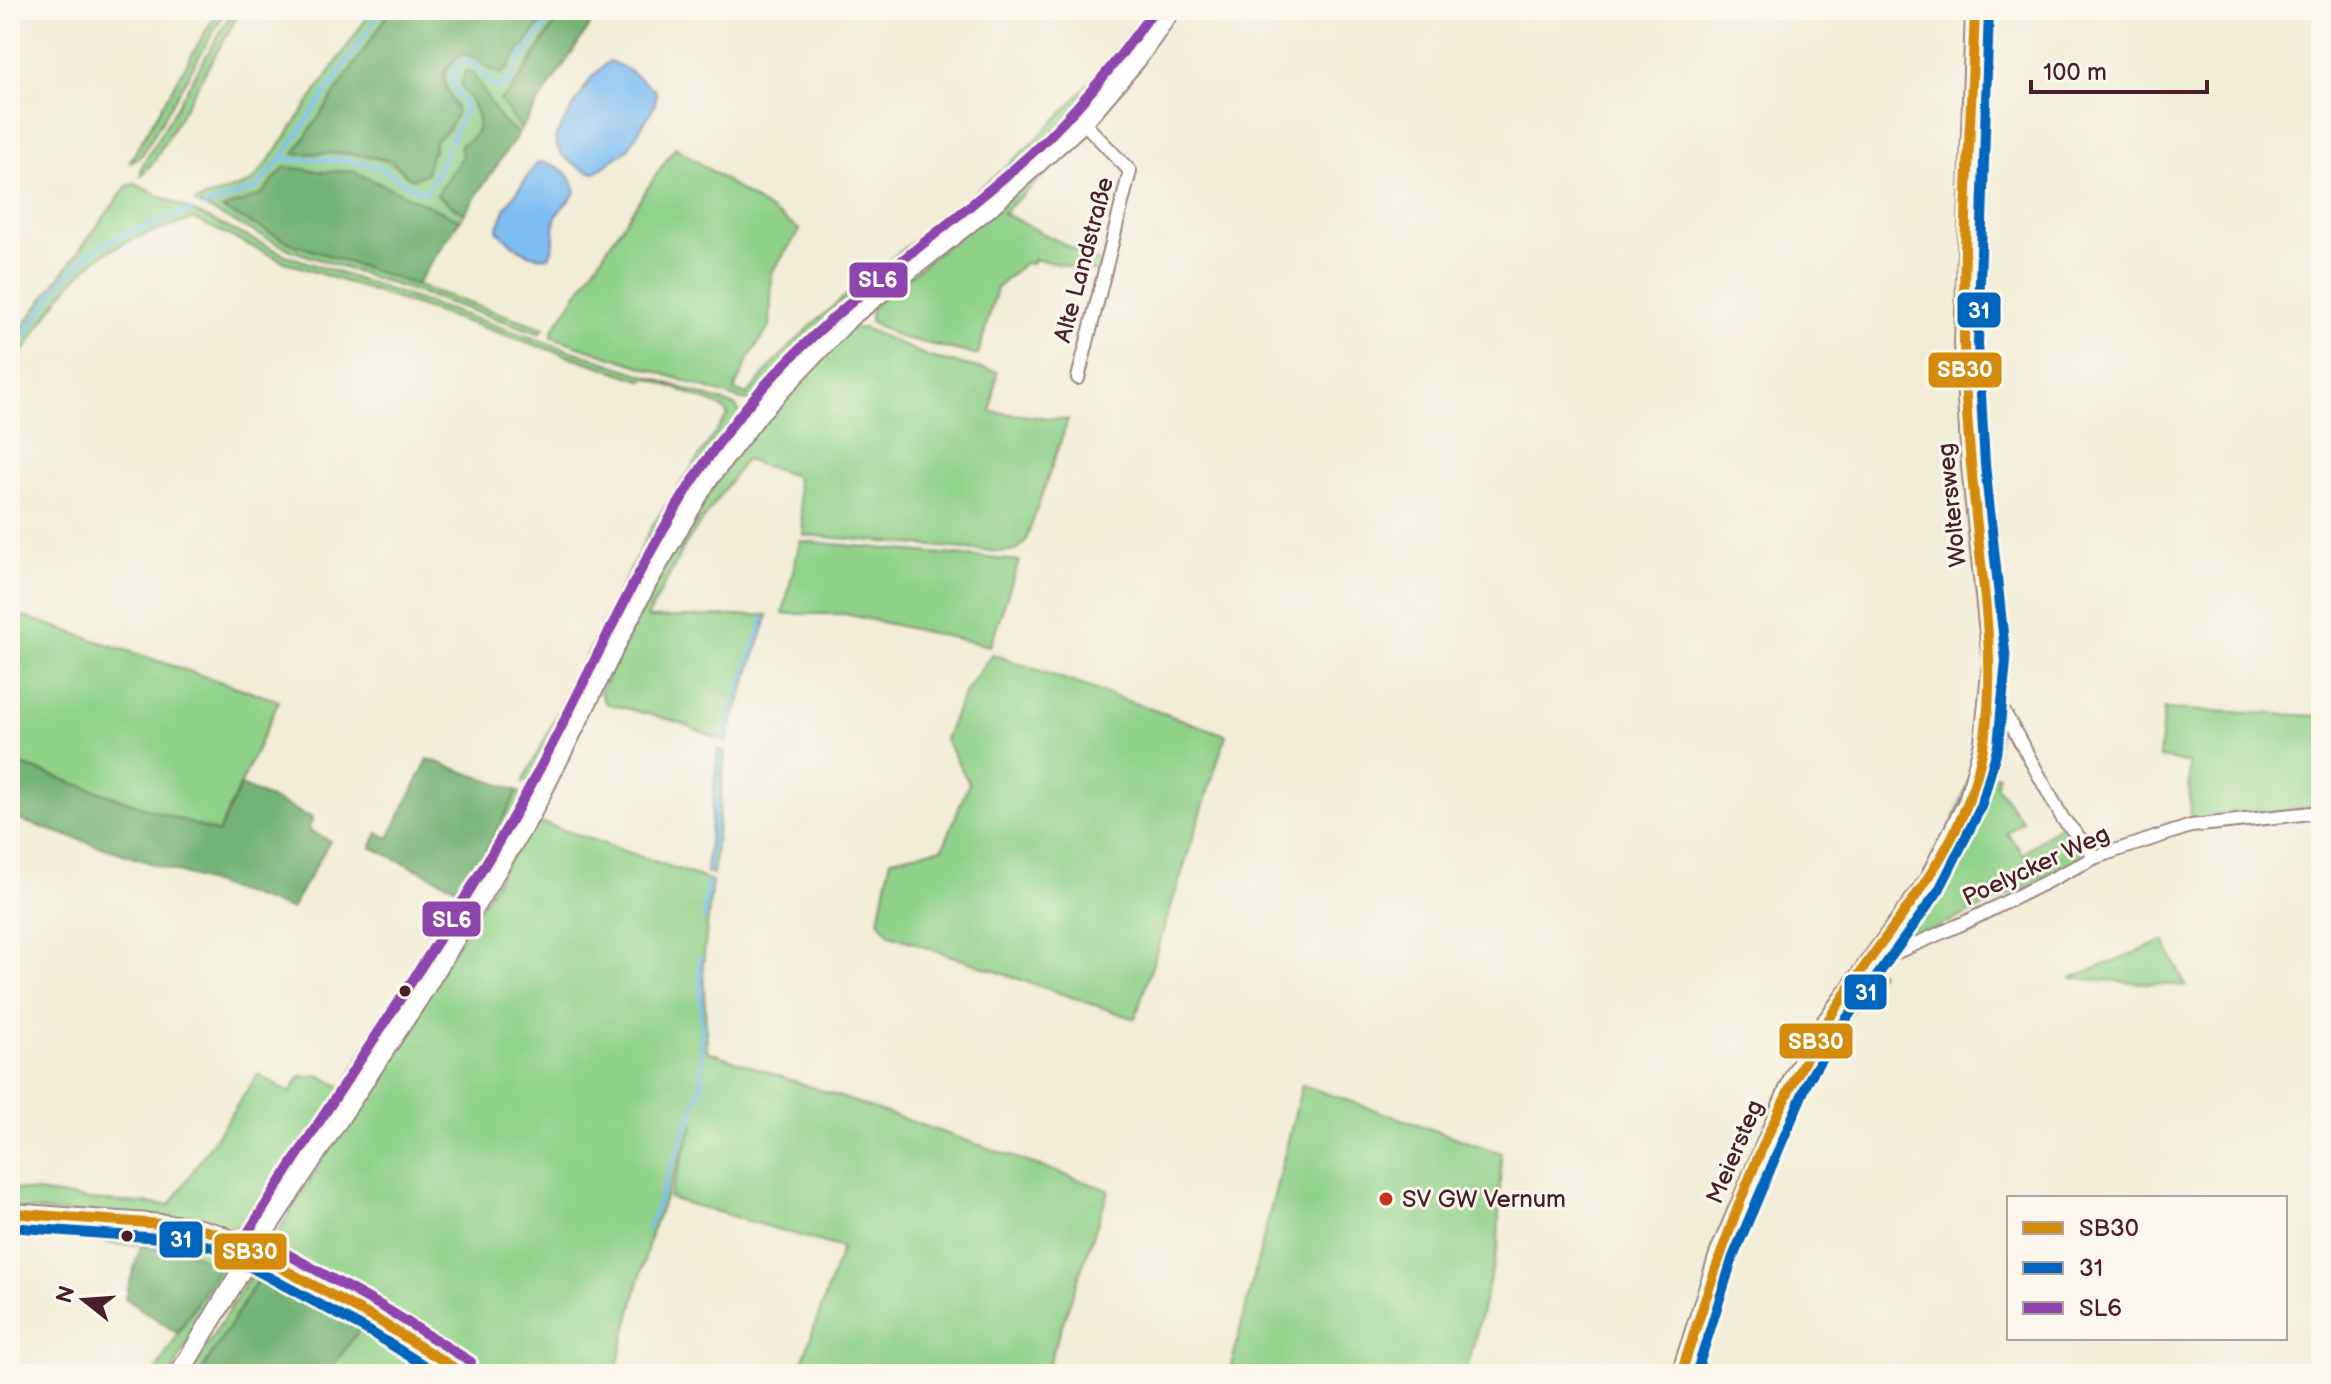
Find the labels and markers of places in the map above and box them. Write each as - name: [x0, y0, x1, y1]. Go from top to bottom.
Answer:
- unlabelled marker: [397, 983, 413, 999]
- place label: SV GW Vernum: [1402, 1185, 1566, 1214]
- marker: SV GW Vernum: [1377, 1190, 1395, 1208]
- unlabelled marker: [119, 1228, 135, 1244]

